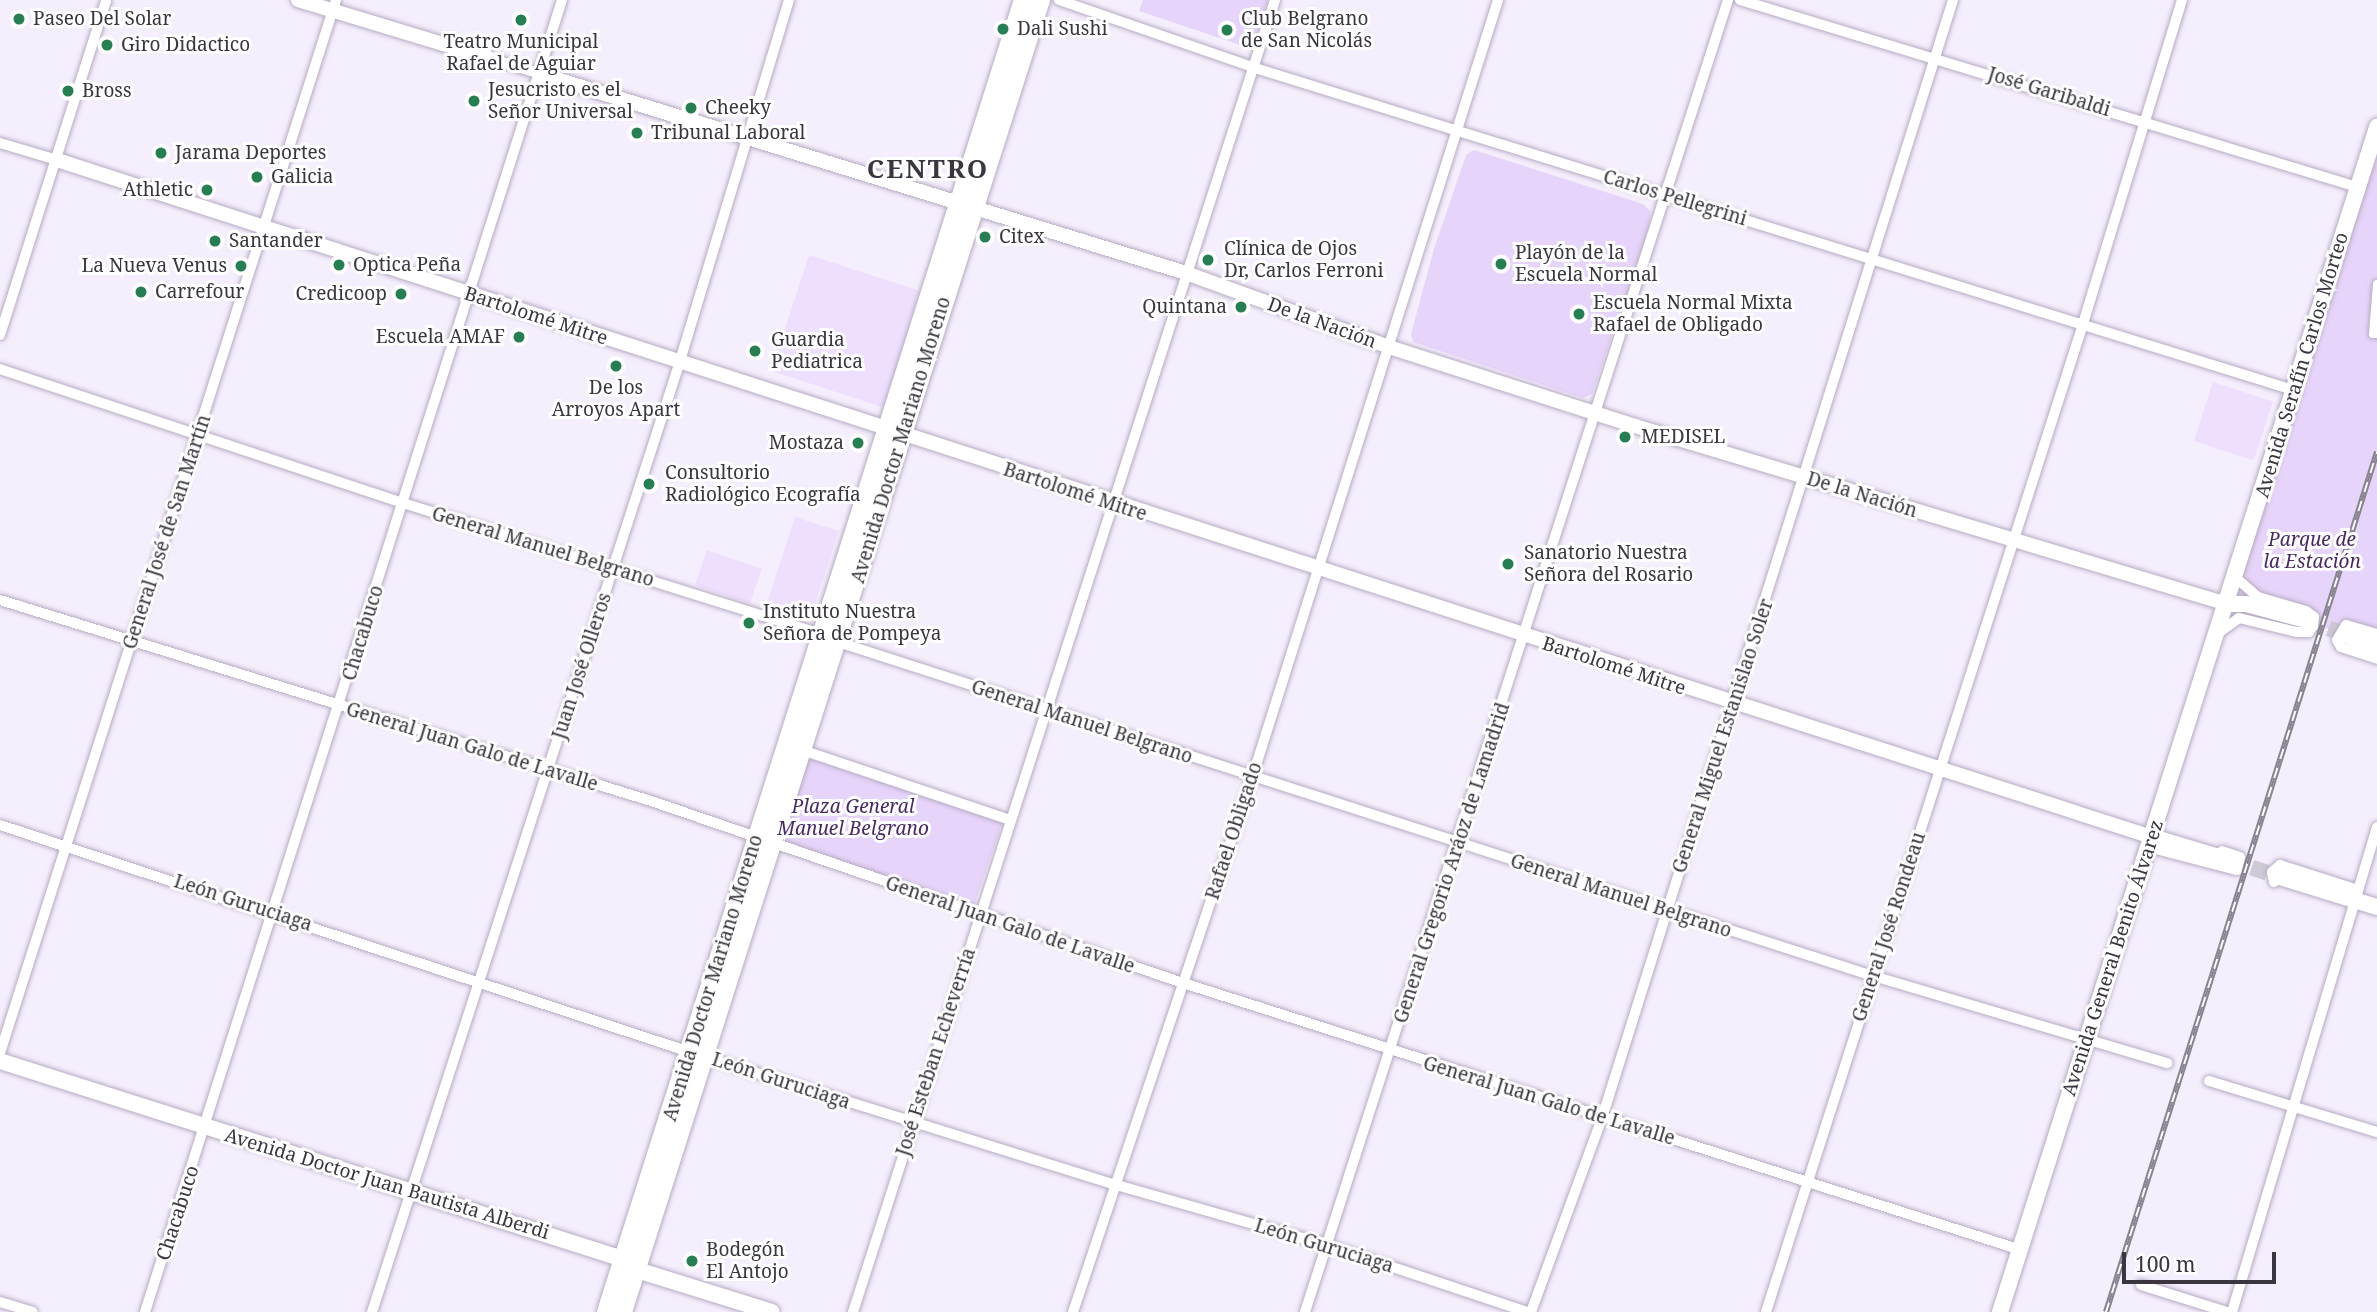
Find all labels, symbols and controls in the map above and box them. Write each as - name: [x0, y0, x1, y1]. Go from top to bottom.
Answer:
- place label: Paseo Del Solar: [33, 8, 171, 30]
- place label: Club Belgrano de San Nicolás: [1241, 8, 1372, 52]
- marker: Paseo Del Solar: [11, 11, 27, 27]
- marker: Teatro Municipal Rafael de Aguiar: [513, 12, 529, 28]
- place label: Dali Sushi: [1017, 18, 1108, 40]
- marker: Dali Sushi: [995, 21, 1011, 37]
- marker: Club Belgrano de San Nicolás: [1219, 22, 1235, 38]
- place label: Teatro Municipal Rafael de Aguiar: [443, 31, 599, 75]
- place label: Giro Didactico: [121, 34, 250, 56]
- marker: Giro Didactico: [99, 37, 115, 53]
- street label: José Garibaldi: [1985, 63, 2113, 121]
- place label: Jesucristo es el Señor Universal: [488, 79, 633, 123]
- place label: Bross: [82, 80, 131, 102]
- marker: Bross: [60, 83, 76, 99]
- marker: Jesucristo es el Señor Universal: [466, 93, 482, 109]
- place label: Cheeky: [705, 97, 771, 119]
- marker: Cheeky: [683, 100, 699, 116]
- place label: Tribunal Laboral: [651, 122, 806, 144]
- marker: Tribunal Laboral: [629, 125, 645, 141]
- place label: Jarama Deportes: [175, 142, 326, 164]
- marker: Jarama Deportes: [153, 145, 169, 161]
- district label: CENTRO: [868, 153, 988, 185]
- street label: Carlos Pellegrini: [1600, 165, 1750, 231]
- place label: Galicia: [271, 166, 333, 188]
- marker: Galicia: [249, 169, 265, 185]
- place label: Athletic: [123, 179, 193, 201]
- marker: Athletic: [199, 182, 215, 198]
- place label: Citex: [999, 226, 1045, 248]
- marker: Citex: [977, 229, 993, 245]
- place label: Santander: [229, 230, 323, 252]
- street label: Avenida Serafín Carlos Morteo: [2251, 230, 2353, 500]
- marker: Santander: [207, 233, 223, 249]
- place label: Clínica de Ojos Dr, Carlos Ferroni: [1224, 238, 1383, 282]
- place label: Playón de la Escuela Normal: [1515, 242, 1657, 286]
- marker: Clínica de Ojos Dr, Carlos Ferroni: [1198, 250, 1218, 270]
- place label: Optica Peña: [353, 254, 461, 276]
- place label: La Nueva Venus: [81, 255, 227, 277]
- marker: Playón de la Escuela Normal: [1493, 256, 1509, 272]
- marker: Optica Peña: [331, 257, 347, 273]
- marker: La Nueva Venus: [233, 258, 249, 274]
- place label: Carrefour: [155, 281, 244, 303]
- street label: Bartolomé Mitre: [461, 282, 611, 350]
- place label: Credicoop: [296, 283, 387, 305]
- marker: Carrefour: [133, 284, 149, 300]
- marker: Credicoop: [393, 286, 409, 302]
- place label: Escuela Normal Mixta Rafael de Obligado: [1593, 292, 1793, 336]
- street label: De la Nación: [1264, 293, 1380, 353]
- street label: Avenida Doctor Mariano Moreno: [846, 294, 956, 586]
- place label: Quintana: [1142, 296, 1227, 318]
- marker: Quintana: [1233, 299, 1249, 315]
- marker: Escuela Normal Mixta Rafael de Obligado: [1571, 306, 1587, 322]
- place label: Escuela AMAF: [376, 326, 505, 348]
- marker: Escuela AMAF: [511, 329, 527, 345]
- place label: Guardia Pediatrica: [771, 329, 863, 373]
- marker: Guardia Pediatrica: [745, 341, 765, 361]
- marker: De los Arroyos Apart: [608, 358, 624, 374]
- place label: De los Arroyos Apart: [552, 377, 680, 421]
- street label: General José de San Martín: [118, 412, 216, 652]
- place label: MEDISEL: [1641, 426, 1725, 448]
- marker: MEDISEL: [1615, 427, 1635, 447]
- place label: Mostaza: [769, 432, 844, 454]
- marker: Mostaza: [850, 435, 866, 451]
- street label: Bartolomé Mitre: [1000, 458, 1150, 526]
- place label: Consultorio Radiológico Ecografía: [665, 462, 861, 506]
- street label: De la Nación: [1804, 467, 1920, 523]
- marker: Consultorio Radiológico Ecografía: [639, 474, 659, 494]
- street label: General Manuel Belgrano: [429, 502, 657, 592]
- park label: Parque de la Estación: [2263, 529, 2361, 573]
- place label: Sanatorio Nuestra Señora del Rosario: [1524, 542, 1693, 586]
- marker: Sanatorio Nuestra Señora del Rosario: [1498, 554, 1518, 574]
- street label: Chacabuco: [338, 583, 388, 683]
- street label: Juan José Olleros: [548, 590, 616, 742]
- street label: General Miguel Estanislao Soler: [1668, 596, 1778, 876]
- place label: Instituto Nuestra Señora de Pompeya: [763, 601, 941, 645]
- marker: Instituto Nuestra Señora de Pompeya: [741, 615, 757, 631]
- street label: Bartolomé Mitre: [1539, 632, 1689, 700]
- street label: General Manuel Belgrano: [969, 675, 1195, 769]
- street label: General Juan Galo de Lavalle: [343, 698, 601, 796]
- street label: General Gregorio Aráoz de Lamadrid: [1389, 700, 1515, 1026]
- street label: Rafael Obligado: [1201, 759, 1267, 903]
- park label: Plaza General Manuel Belgrano: [777, 796, 929, 840]
- street label: Avenida General Benito Álvarez: [2058, 817, 2168, 1099]
- street label: General José Rondeau: [1848, 829, 1930, 1025]
- street label: Avenida Doctor Mariano Moreno: [658, 832, 768, 1124]
- street label: General Manuel Belgrano: [1508, 849, 1734, 943]
- street label: León Guruciaga: [171, 870, 315, 936]
- street label: General Juan Galo de Lavalle: [882, 872, 1138, 978]
- street label: José Esteban Echeverría: [892, 945, 980, 1159]
- street label: León Guruciaga: [709, 1048, 853, 1114]
- street label: General Juan Galo de Lavalle: [1420, 1052, 1678, 1150]
- street label: Avenida Doctor Juan Bautista Alberdi: [222, 1124, 552, 1244]
- street label: Chacabuco: [152, 1163, 204, 1263]
- street label: León Guruciaga: [1252, 1214, 1396, 1278]
- scale bar: [2125, 1238, 2279, 1282]
- place label: Bodegón El Antojo: [706, 1239, 789, 1283]
- text: 100 m: [2135, 1250, 2196, 1278]
- marker: Bodegón El Antojo: [684, 1253, 700, 1269]

